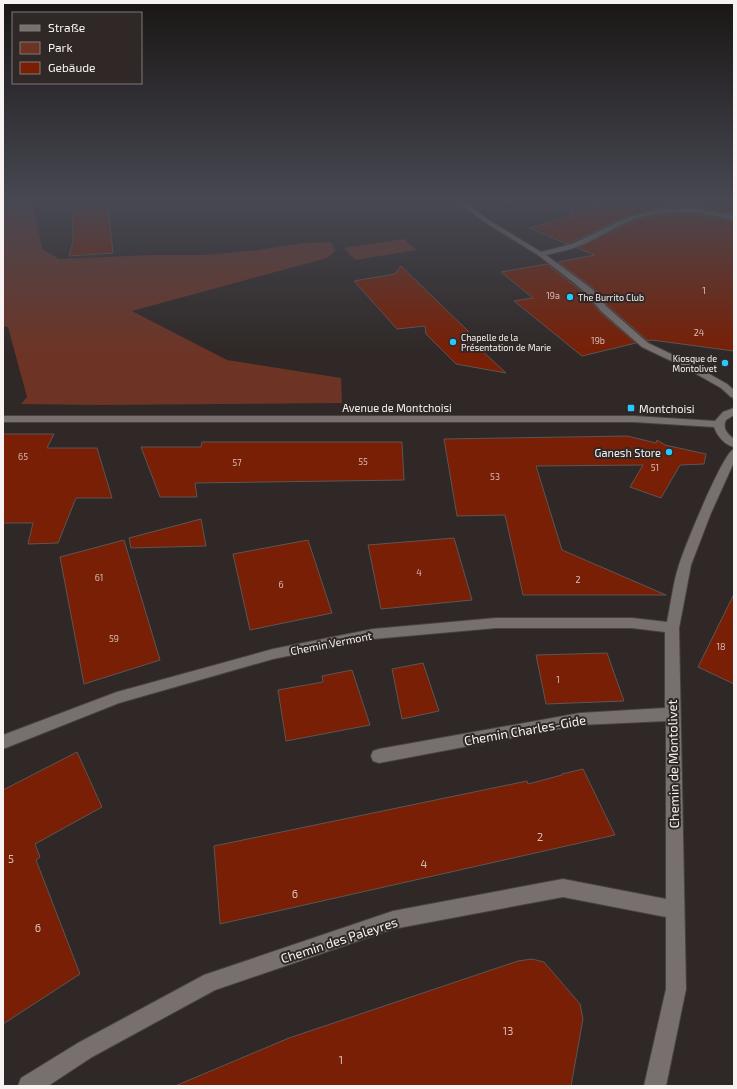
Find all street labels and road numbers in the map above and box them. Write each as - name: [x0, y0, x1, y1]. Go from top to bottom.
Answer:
- street label: Avenue de Montchoisi: [342, 401, 452, 414]
- street label: Chemin Vermont: [289, 629, 373, 657]
- street label: Chemin de Montolivet: [664, 699, 682, 829]
- street label: Chemin Charles-Gide: [463, 711, 587, 749]
- street label: Chemin des Paleyres: [279, 914, 399, 966]

